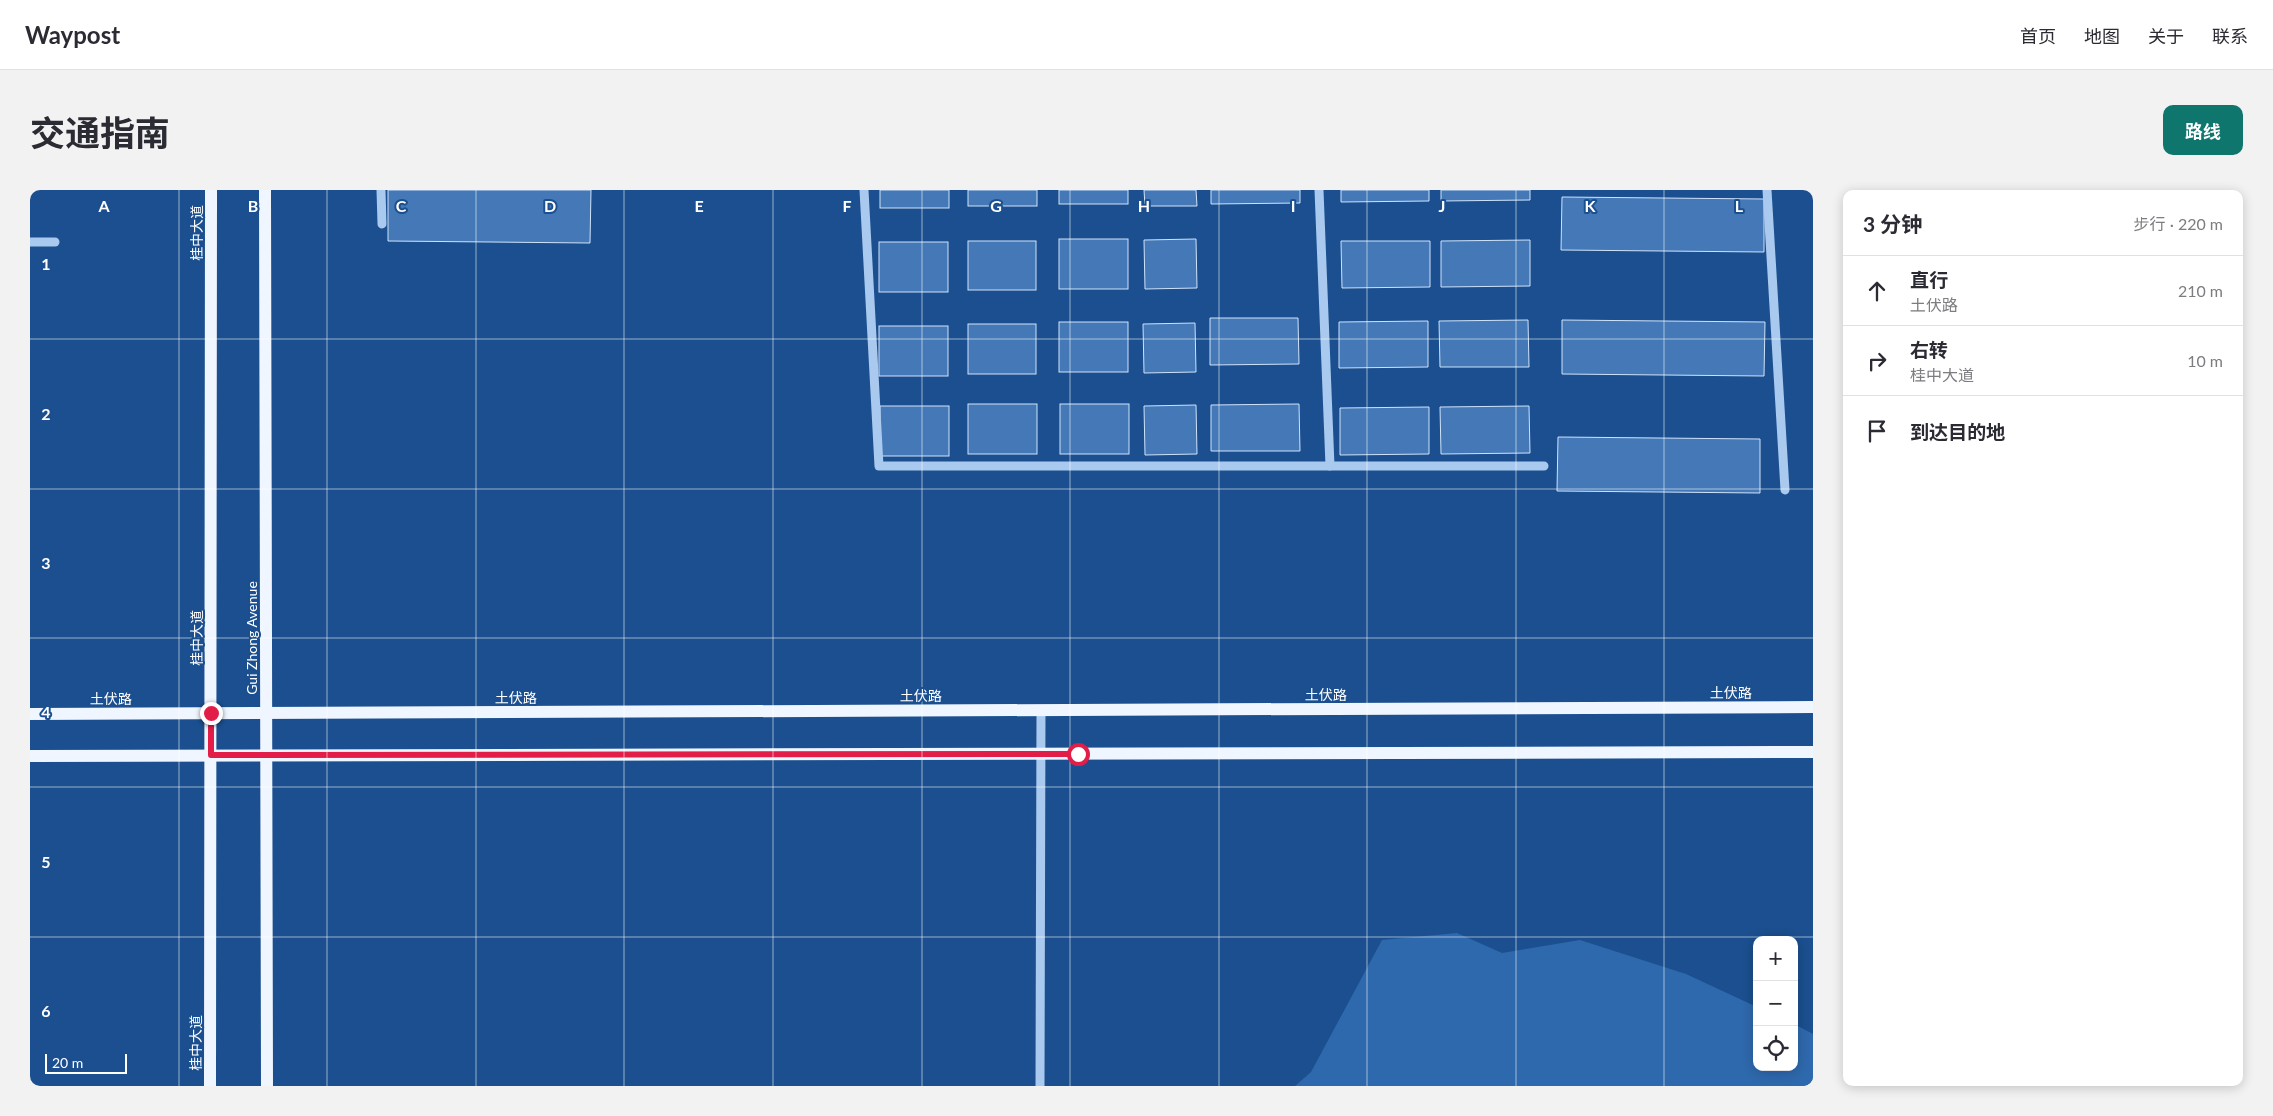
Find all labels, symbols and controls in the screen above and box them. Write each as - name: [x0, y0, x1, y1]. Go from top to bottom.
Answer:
- text: Waypost: [25, 20, 120, 49]
- text: 首页: [2020, 25, 2056, 47]
- text: 地图: [2084, 25, 2120, 47]
- text: 关于: [2148, 25, 2184, 47]
- text: 联系: [2212, 25, 2248, 47]
- button: 路线: [2163, 105, 2243, 155]
- text: 交通指南: [30, 111, 170, 153]
- text: A: [97, 196, 110, 215]
- text: B: [248, 196, 258, 215]
- text: C: [396, 196, 407, 215]
- text: D: [544, 196, 556, 215]
- text: E: [694, 196, 704, 215]
- text: F: [842, 196, 852, 215]
- text: G: [990, 196, 1002, 215]
- text: H: [1138, 196, 1150, 215]
- text: I: [1291, 196, 1295, 215]
- text: J: [1439, 196, 1445, 215]
- text: K: [1585, 196, 1597, 215]
- text: L: [1735, 196, 1744, 215]
- street label: 桂中大道: [188, 205, 205, 261]
- text: 3 分钟: [1863, 211, 1922, 236]
- text: 步行 · 220 m: [2134, 214, 2223, 233]
- text: 1: [41, 254, 51, 273]
- text: 直行: [1910, 268, 1948, 291]
- icon: ahead: [1863, 277, 1891, 305]
- text: 210 m: [2178, 281, 2223, 300]
- text: 土伏路: [1910, 295, 1958, 314]
- text: 右转: [1910, 338, 1948, 361]
- icon: right: [1863, 347, 1891, 375]
- text: 10 m: [2187, 351, 2223, 370]
- text: 桂中大道: [1910, 365, 1974, 384]
- text: 2: [41, 404, 51, 423]
- icon: arrive: [1863, 417, 1891, 445]
- text: 到达目的地: [1910, 420, 2005, 443]
- text: 3: [41, 553, 51, 572]
- street label: Gui Zhong Avenue: [243, 581, 260, 695]
- street label: 桂中大道: [188, 610, 205, 666]
- street label: 土伏路: [1710, 684, 1752, 701]
- street label: 土伏路: [1305, 686, 1347, 703]
- street label: 土伏路: [900, 687, 942, 704]
- street label: 土伏路: [495, 689, 537, 706]
- street label: 土伏路: [90, 690, 132, 707]
- text: 4: [41, 702, 51, 721]
- route end: [200, 702, 223, 725]
- route start: [1067, 743, 1090, 766]
- text: 5: [41, 852, 51, 871]
- map controls: [1753, 936, 1798, 1071]
- button: +: [1753, 936, 1798, 981]
- button: −: [1753, 981, 1798, 1026]
- text: 6: [41, 1001, 51, 1020]
- street label: 桂中大道: [187, 1015, 204, 1071]
- button: locate: [1753, 1026, 1798, 1071]
- scale bar: [45, 1051, 128, 1074]
- text: 20 m: [52, 1054, 83, 1071]

